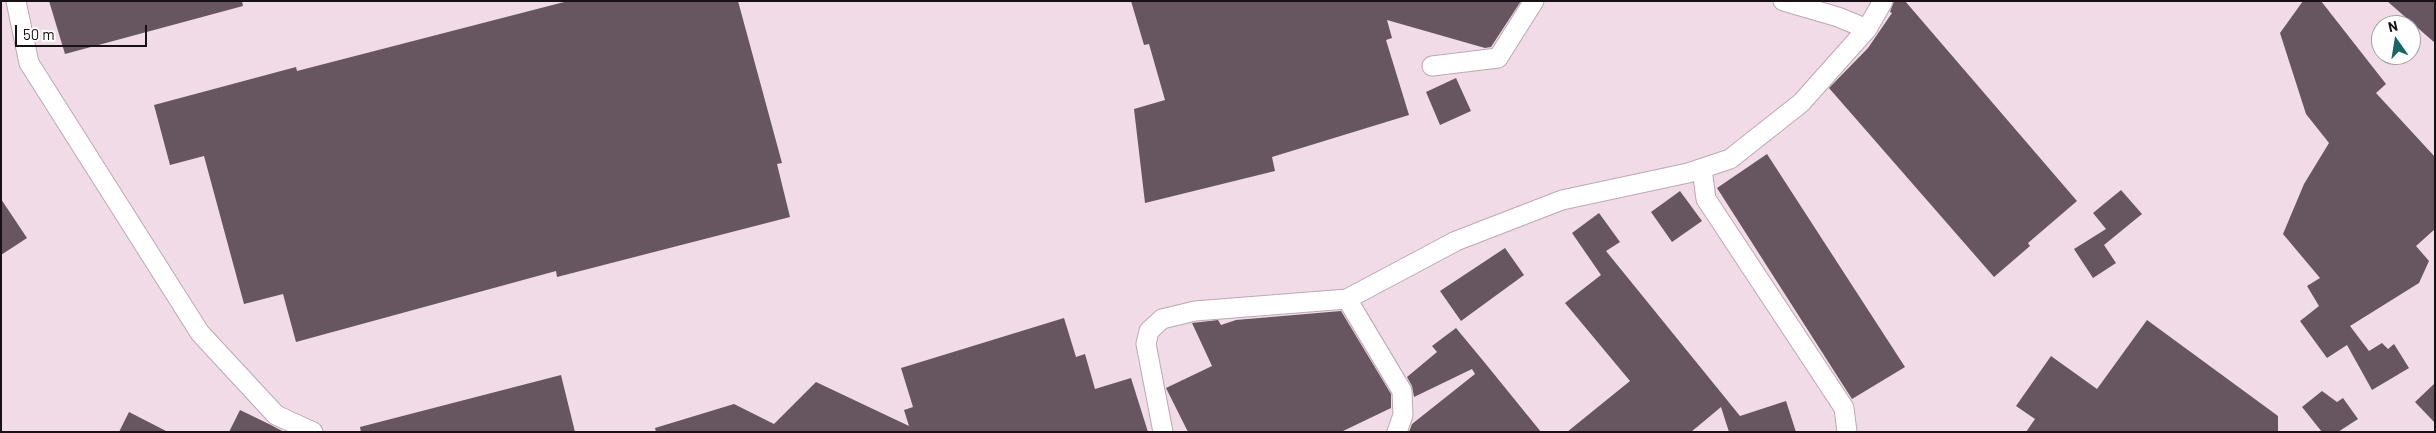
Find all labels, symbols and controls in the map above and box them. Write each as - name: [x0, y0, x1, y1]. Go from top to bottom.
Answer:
- scale bar: [18, 15, 150, 47]
- north arrow: [2371, 15, 2421, 65]
- text: N: [2386, 17, 2399, 35]
- text: 50 m: [23, 25, 55, 43]

